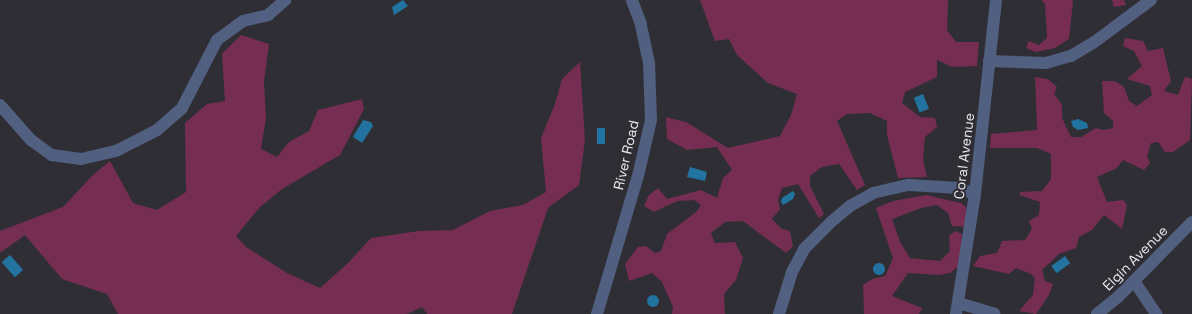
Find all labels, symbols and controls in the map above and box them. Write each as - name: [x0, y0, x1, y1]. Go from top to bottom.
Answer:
- street label: Coral Avenue: [950, 112, 978, 200]
- street label: River Road: [610, 118, 642, 192]
- street label: Elgin Avenue: [1099, 222, 1171, 294]

